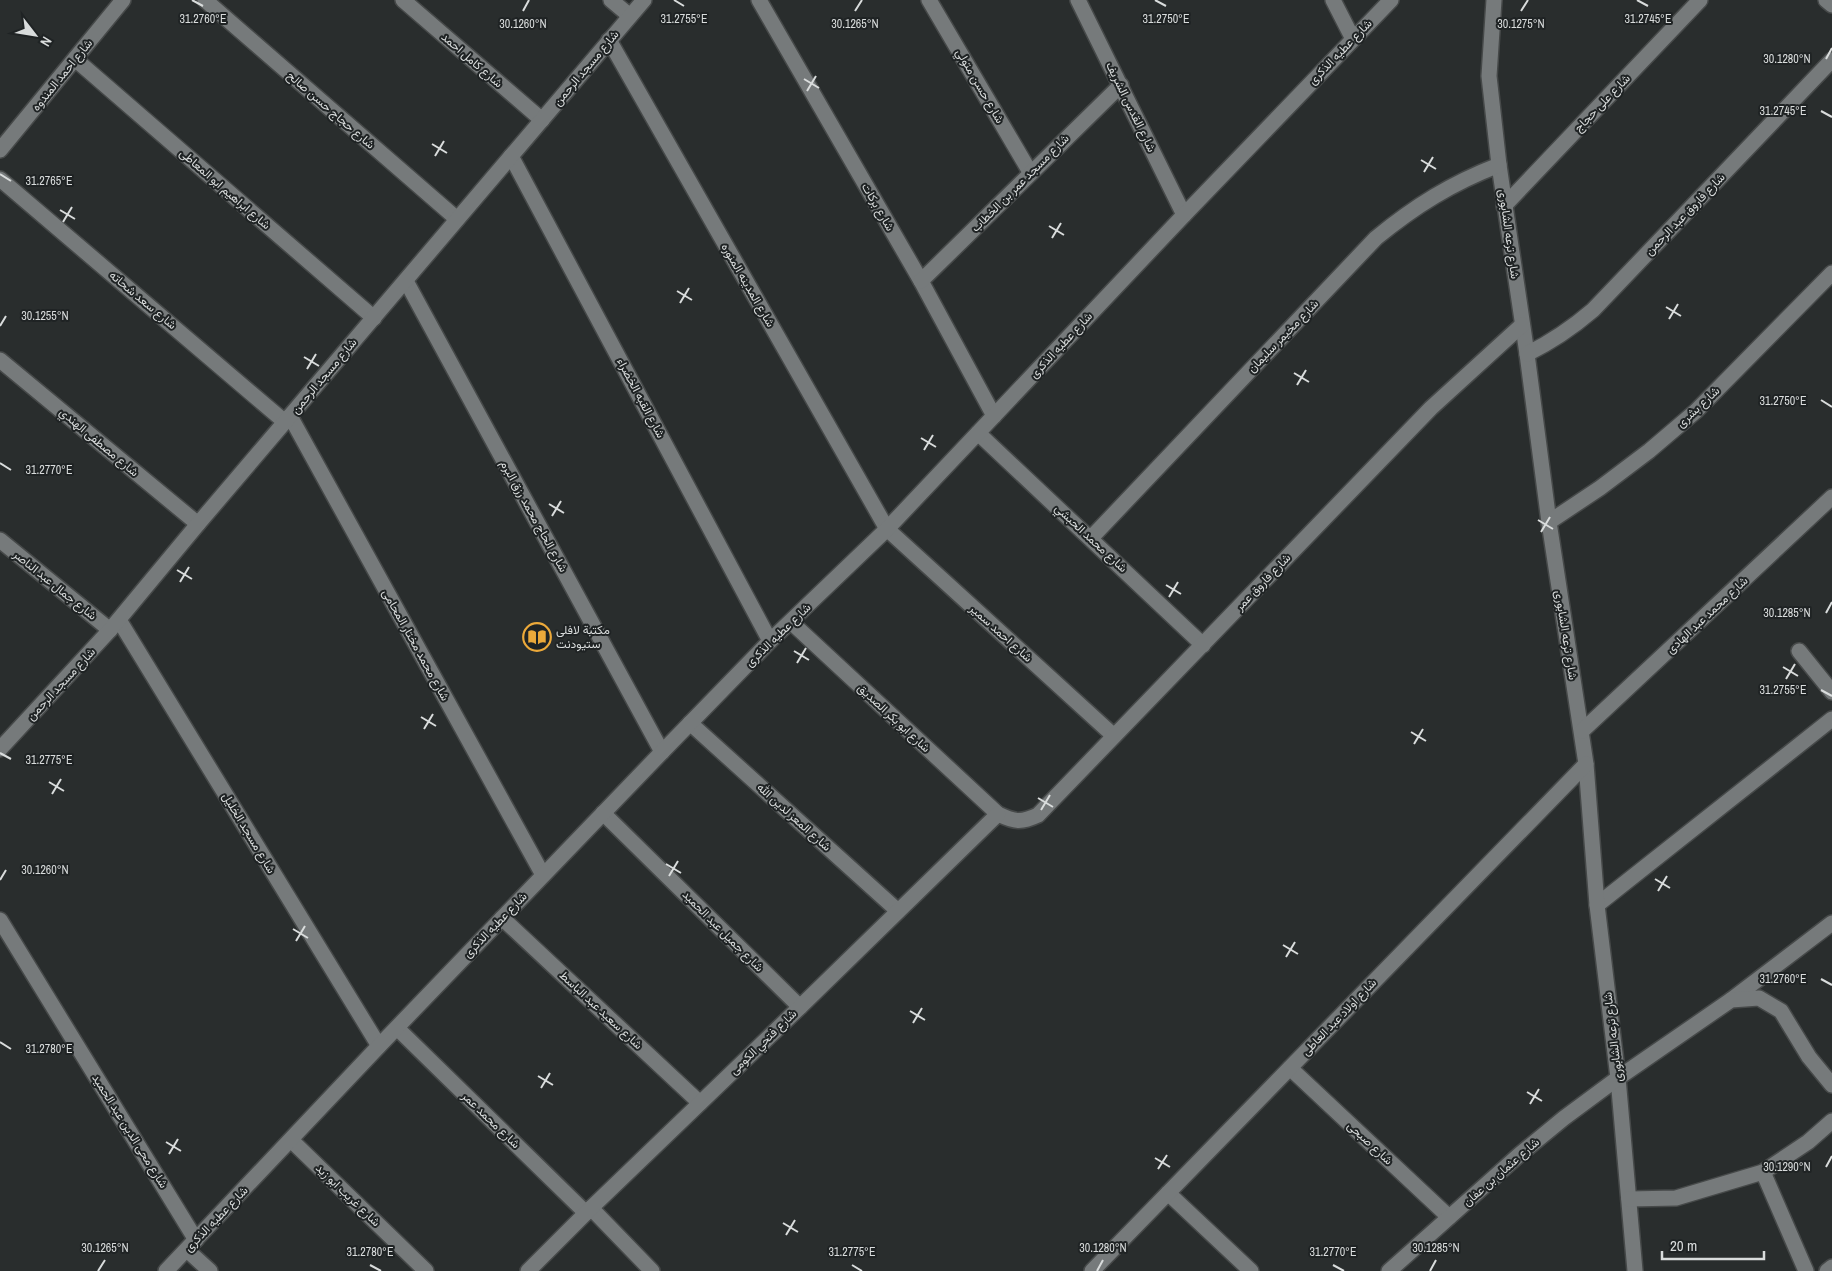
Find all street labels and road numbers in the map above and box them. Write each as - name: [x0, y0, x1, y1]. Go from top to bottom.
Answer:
- street label: شارع عطيه الذكرى: [1305, 16, 1376, 89]
- street label: شارع مسجد الرحمن: [550, 27, 623, 110]
- street label: شارع كامل احمد: [437, 29, 506, 92]
- street label: شارع احمد المندوه: [28, 36, 97, 115]
- street label: شارع حسن متولي: [950, 46, 1008, 127]
- street label: شارع القدس الشريف: [1101, 59, 1160, 155]
- street label: شارع حجاج حسن صالح: [283, 67, 378, 153]
- street label: شارع على حجاج: [1570, 71, 1634, 136]
- street label: شارع مسجد عمر بن الخطاب: [968, 131, 1073, 236]
- street label: شارع ابراهيم ابو المعاطى: [175, 145, 274, 234]
- street label: شارع فاروق عبد الرحمن: [1641, 169, 1729, 259]
- street label: شارع بركات: [857, 180, 898, 234]
- street label: شارع ترعه الشابورى: [1494, 188, 1523, 280]
- street label: شارع المدينه المنوره: [717, 240, 779, 330]
- street label: شارع سعد شحاته: [105, 267, 180, 334]
- street label: شارع مخيمر سليمان: [1244, 296, 1323, 377]
- street label: شارع عطيه الذكرى: [1026, 308, 1097, 382]
- street label: شارع مسجد الرحمن: [288, 335, 361, 418]
- street label: شارع القبه الخضراء: [612, 355, 669, 441]
- street label: شارع بشرى: [1673, 383, 1724, 432]
- street label: شارع مصطفى الهندي: [55, 404, 142, 482]
- street label: شارع الحاج محمد رزق البرم: [496, 457, 571, 575]
- street label: شارع محمد الحبشي: [1050, 500, 1131, 577]
- street label: شارع جمال عبد الناصر: [9, 546, 100, 624]
- street label: شارع فاروق عمر: [1231, 550, 1295, 615]
- street label: شارع محمد عبد الهادى: [1663, 573, 1752, 658]
- street label: شارع محمد مختار المحامى: [378, 586, 453, 704]
- street label: شارع ترعه الشابورى: [1550, 589, 1581, 681]
- street label: شارع عطيه الذكرى: [742, 600, 815, 671]
- street label: شارع احمد سمير: [965, 600, 1036, 666]
- street label: شارع مسجد الرحمن: [23, 644, 100, 725]
- street label: شارع ابو بكر الصديق: [853, 680, 934, 757]
- street label: شارع المعز لدين الله: [753, 779, 835, 855]
- street label: شارع مسجد الخليل: [218, 790, 279, 877]
- street label: شارع جميل عبد الحميد: [678, 887, 767, 976]
- street label: شارع عطيه الذكرى: [460, 889, 531, 962]
- street label: شارع سعيد عبد الباسط: [555, 967, 646, 1054]
- street label: شارع اولاد عبد العاطى: [1298, 975, 1381, 1060]
- street label: شارع ترعه الشابورى: [1600, 991, 1627, 1083]
- street label: شارع فتحي الكومى: [726, 1006, 801, 1080]
- street label: شارع محى الدين عبد الحميد: [87, 1071, 172, 1192]
- street label: شارع محمد عمر: [457, 1087, 524, 1153]
- street label: شارع صبحى: [1343, 1118, 1396, 1169]
- street label: شارع عثمان بن عفان: [1459, 1134, 1543, 1211]
- street label: شارع غريب ابو زيد: [312, 1160, 384, 1231]
- street label: شارع عطيه الذكرى: [181, 1183, 252, 1256]

